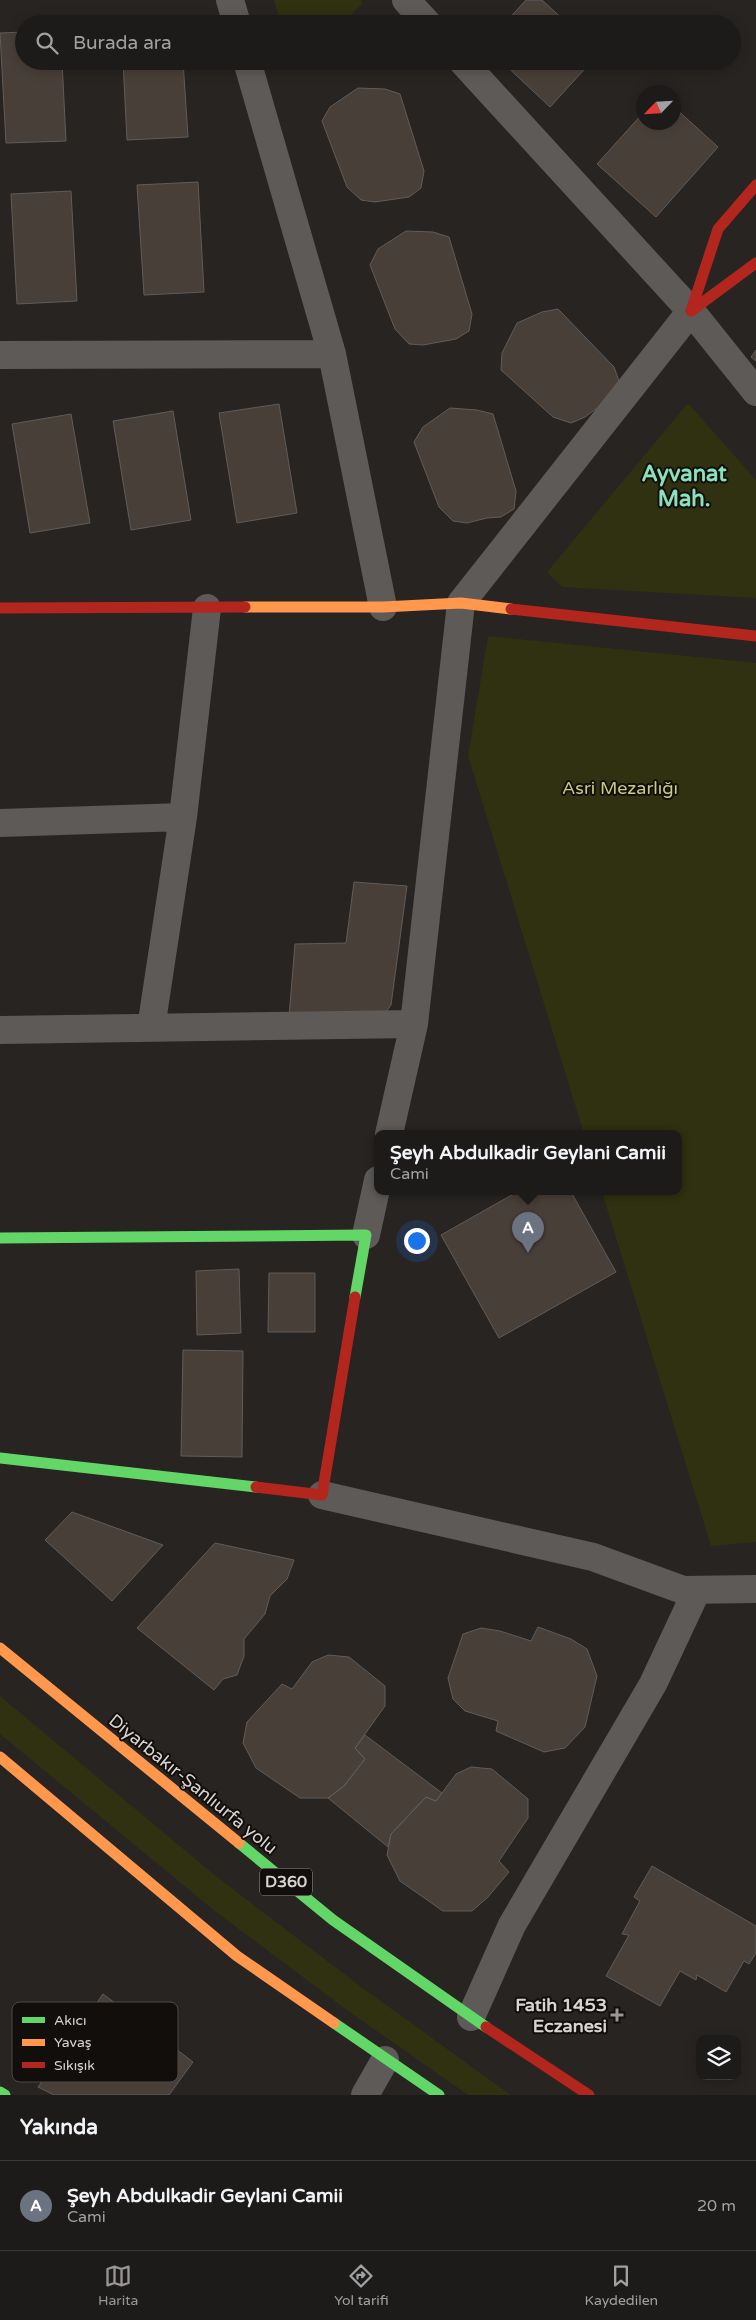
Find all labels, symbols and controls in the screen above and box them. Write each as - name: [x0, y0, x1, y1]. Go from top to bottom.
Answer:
- search box: [15, 15, 741, 70]
- icon: search: [33, 29, 61, 57]
- text: Burada ara: [73, 32, 172, 54]
- north arrow: [636, 85, 681, 130]
- district label: Ayvanat Mah.: [641, 461, 727, 512]
- park label: Asri Mezarlığı: [562, 777, 678, 799]
- popup: [374, 1130, 682, 1195]
- text: Şeyh Abdulkadir Geylani Camii: [390, 1142, 666, 1164]
- text: Cami: [390, 1164, 429, 1184]
- pin: A: [512, 1212, 544, 1253]
- your location: [404, 1228, 430, 1254]
- street label: Diyarbakır-Şanlıurfa yolu: [104, 1709, 282, 1859]
- road number: D360: [260, 1868, 312, 1895]
- place label: Fatih 1453 Eczanesi: [515, 1994, 607, 2037]
- legend: [12, 2002, 178, 2082]
- marker: Fatih 1453 Eczanesi: [611, 2009, 623, 2021]
- text: Akıcı: [54, 2012, 86, 2029]
- text: Yavaş: [54, 2034, 92, 2051]
- map controls: [696, 2035, 741, 2080]
- button: layers: [696, 2035, 741, 2080]
- text: Sıkışık: [54, 2057, 95, 2074]
- text: Yakında: [20, 2115, 98, 2140]
- text: Şeyh Abdulkadir Geylani Camii: [67, 2185, 343, 2207]
- text: A: [30, 2196, 42, 2216]
- text: 20 m: [697, 2196, 736, 2216]
- text: Cami: [67, 2207, 106, 2227]
- tab: Harita: [98, 2262, 138, 2309]
- tab: Yol tarifi: [334, 2262, 389, 2309]
- tab: Kaydedilen: [585, 2262, 658, 2309]

